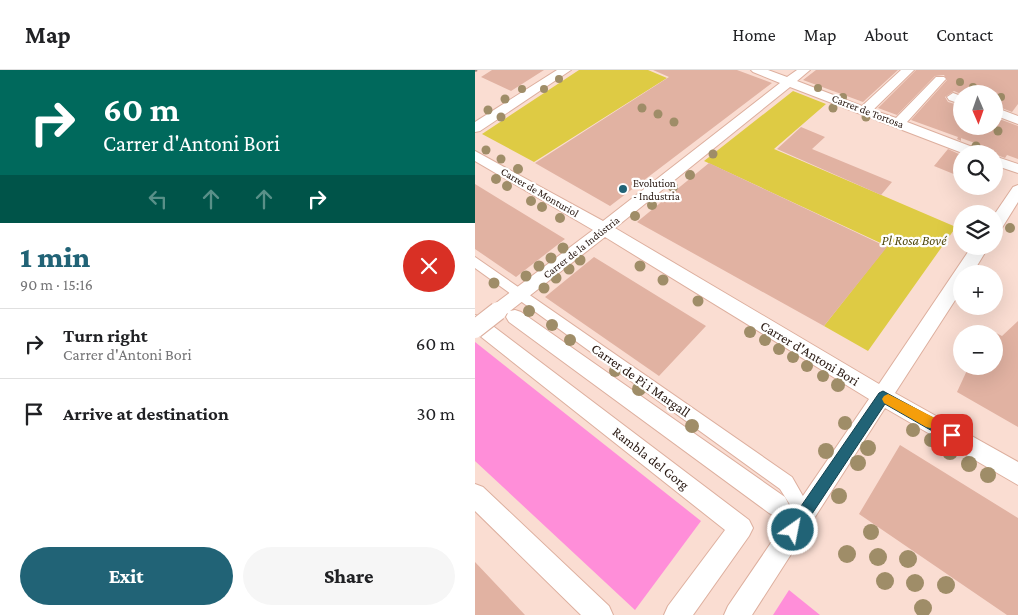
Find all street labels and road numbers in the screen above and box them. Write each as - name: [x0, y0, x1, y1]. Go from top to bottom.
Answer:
- street label: Carrer de Tortosa: [830, 92, 906, 130]
- street label: Carrer de Monturiol: [499, 165, 581, 219]
- street label: Carrer de la Indústria: [541, 214, 621, 280]
- street label: Carrer d'Antoni Bori: [758, 317, 863, 389]
- street label: Carrer de Pi i Margall: [588, 340, 694, 420]
- street label: Rambla del Gorg: [610, 423, 693, 493]

